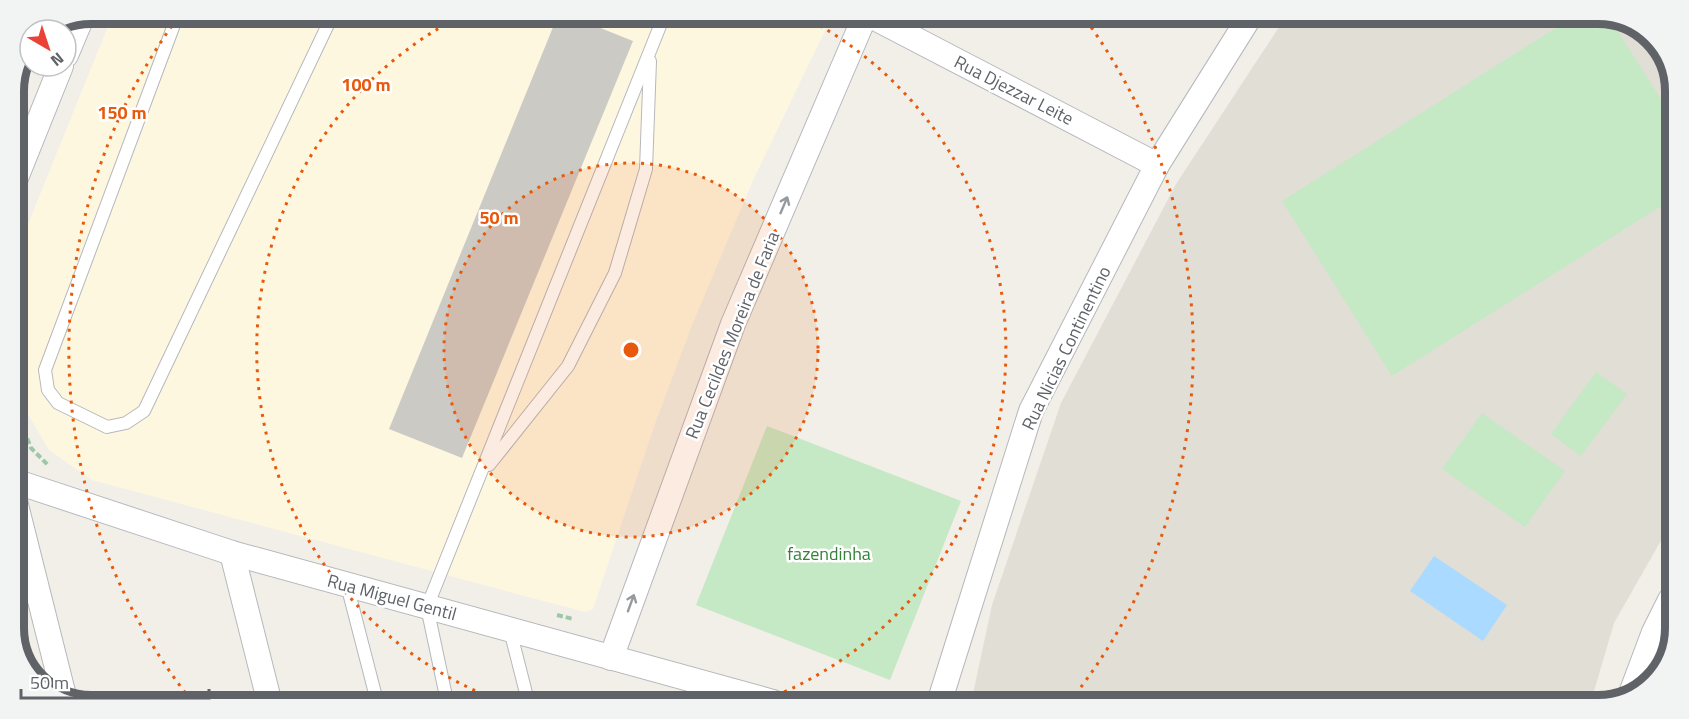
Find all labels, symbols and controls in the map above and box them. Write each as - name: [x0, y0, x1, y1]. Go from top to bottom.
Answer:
- north arrow: [18, 18, 78, 78]
- text: N: [46, 47, 69, 72]
- street label: Rua Djezzar Leite: [950, 48, 1078, 132]
- text: 100 m: [341, 71, 391, 98]
- text: 150 m: [97, 99, 147, 126]
- one-way arrow: [779, 197, 790, 215]
- text: 50 m: [479, 204, 519, 231]
- street label: Rua Cecildes Moreira de Faria: [678, 227, 786, 443]
- street label: Rua Nicias Continentino: [1014, 261, 1118, 435]
- centre of rings: [621, 340, 641, 360]
- park label: fazendinha: [787, 540, 871, 567]
- street label: Rua Miguel Gentil: [324, 567, 460, 627]
- one-way arrow: [626, 594, 637, 613]
- scale bar: [21, 662, 208, 700]
- text: 50 m: [30, 669, 69, 696]

